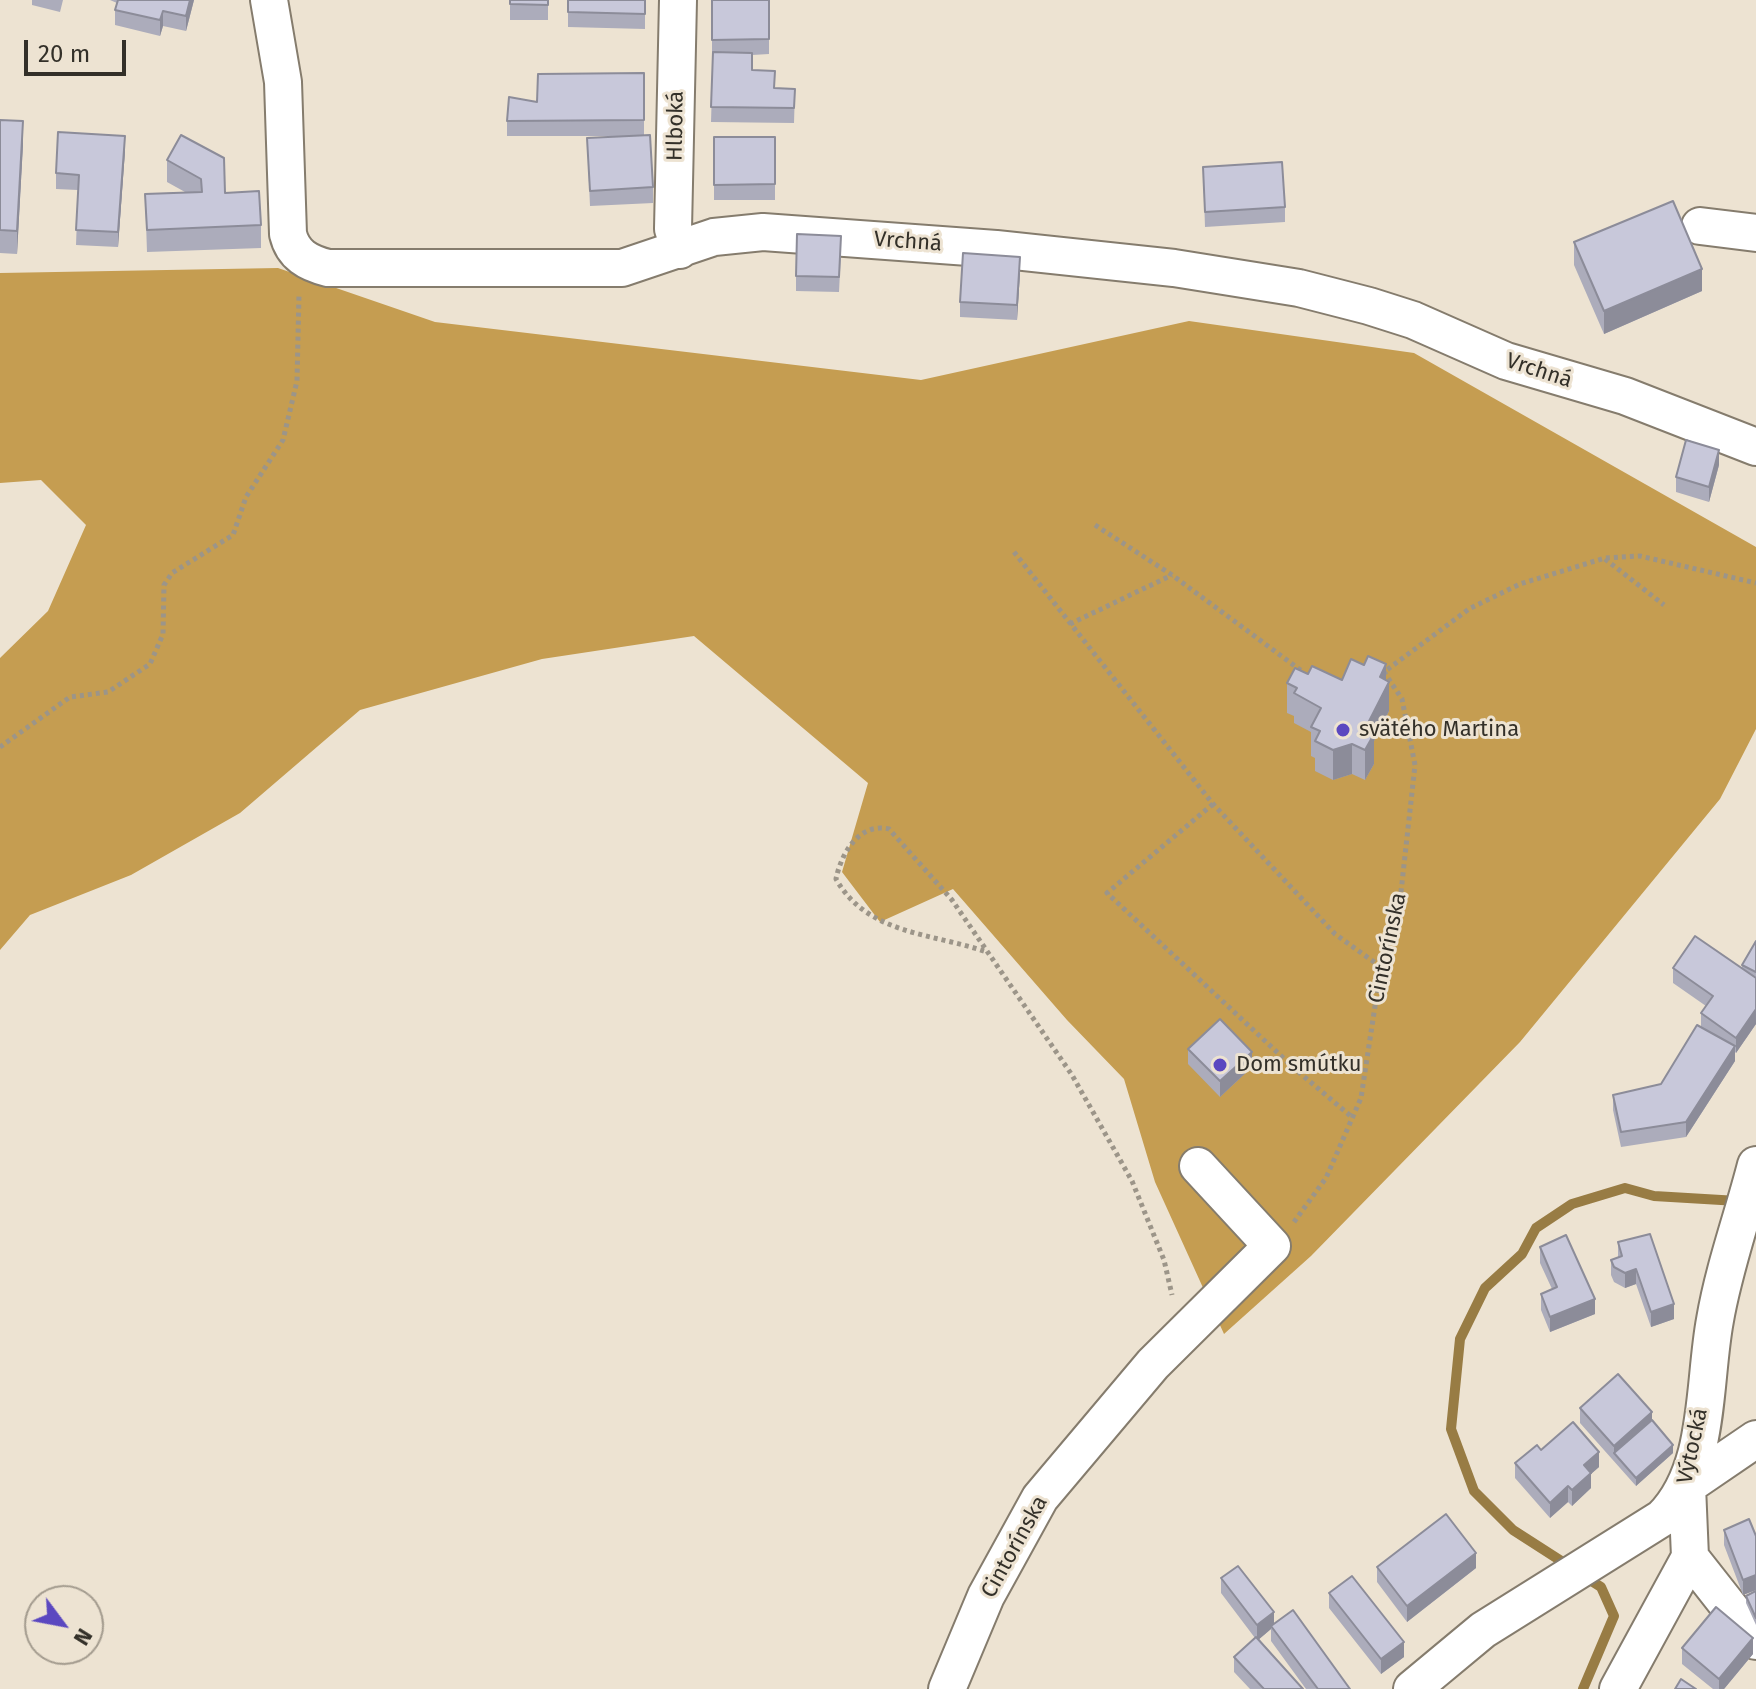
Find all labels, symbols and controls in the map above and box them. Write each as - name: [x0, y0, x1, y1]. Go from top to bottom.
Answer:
- scale bar: [28, 24, 130, 74]
- text: 20 m: [38, 40, 90, 68]
- street label: Hlboká: [662, 91, 690, 161]
- street label: Vrchná: [873, 226, 943, 258]
- street label: Vrchná: [1503, 348, 1575, 394]
- place label: svätého Martina: [1359, 717, 1519, 743]
- marker: svätého Martina: [1334, 721, 1352, 739]
- street label: Cintorínska: [1363, 890, 1413, 1006]
- place label: Dom smútku: [1236, 1052, 1361, 1078]
- marker: Dom smútku: [1211, 1056, 1229, 1074]
- street label: Výtocká: [1672, 1406, 1714, 1486]
- street label: Cintorínska: [976, 1491, 1054, 1603]
- north arrow: [24, 1585, 104, 1665]
- text: N: [68, 1624, 98, 1650]

